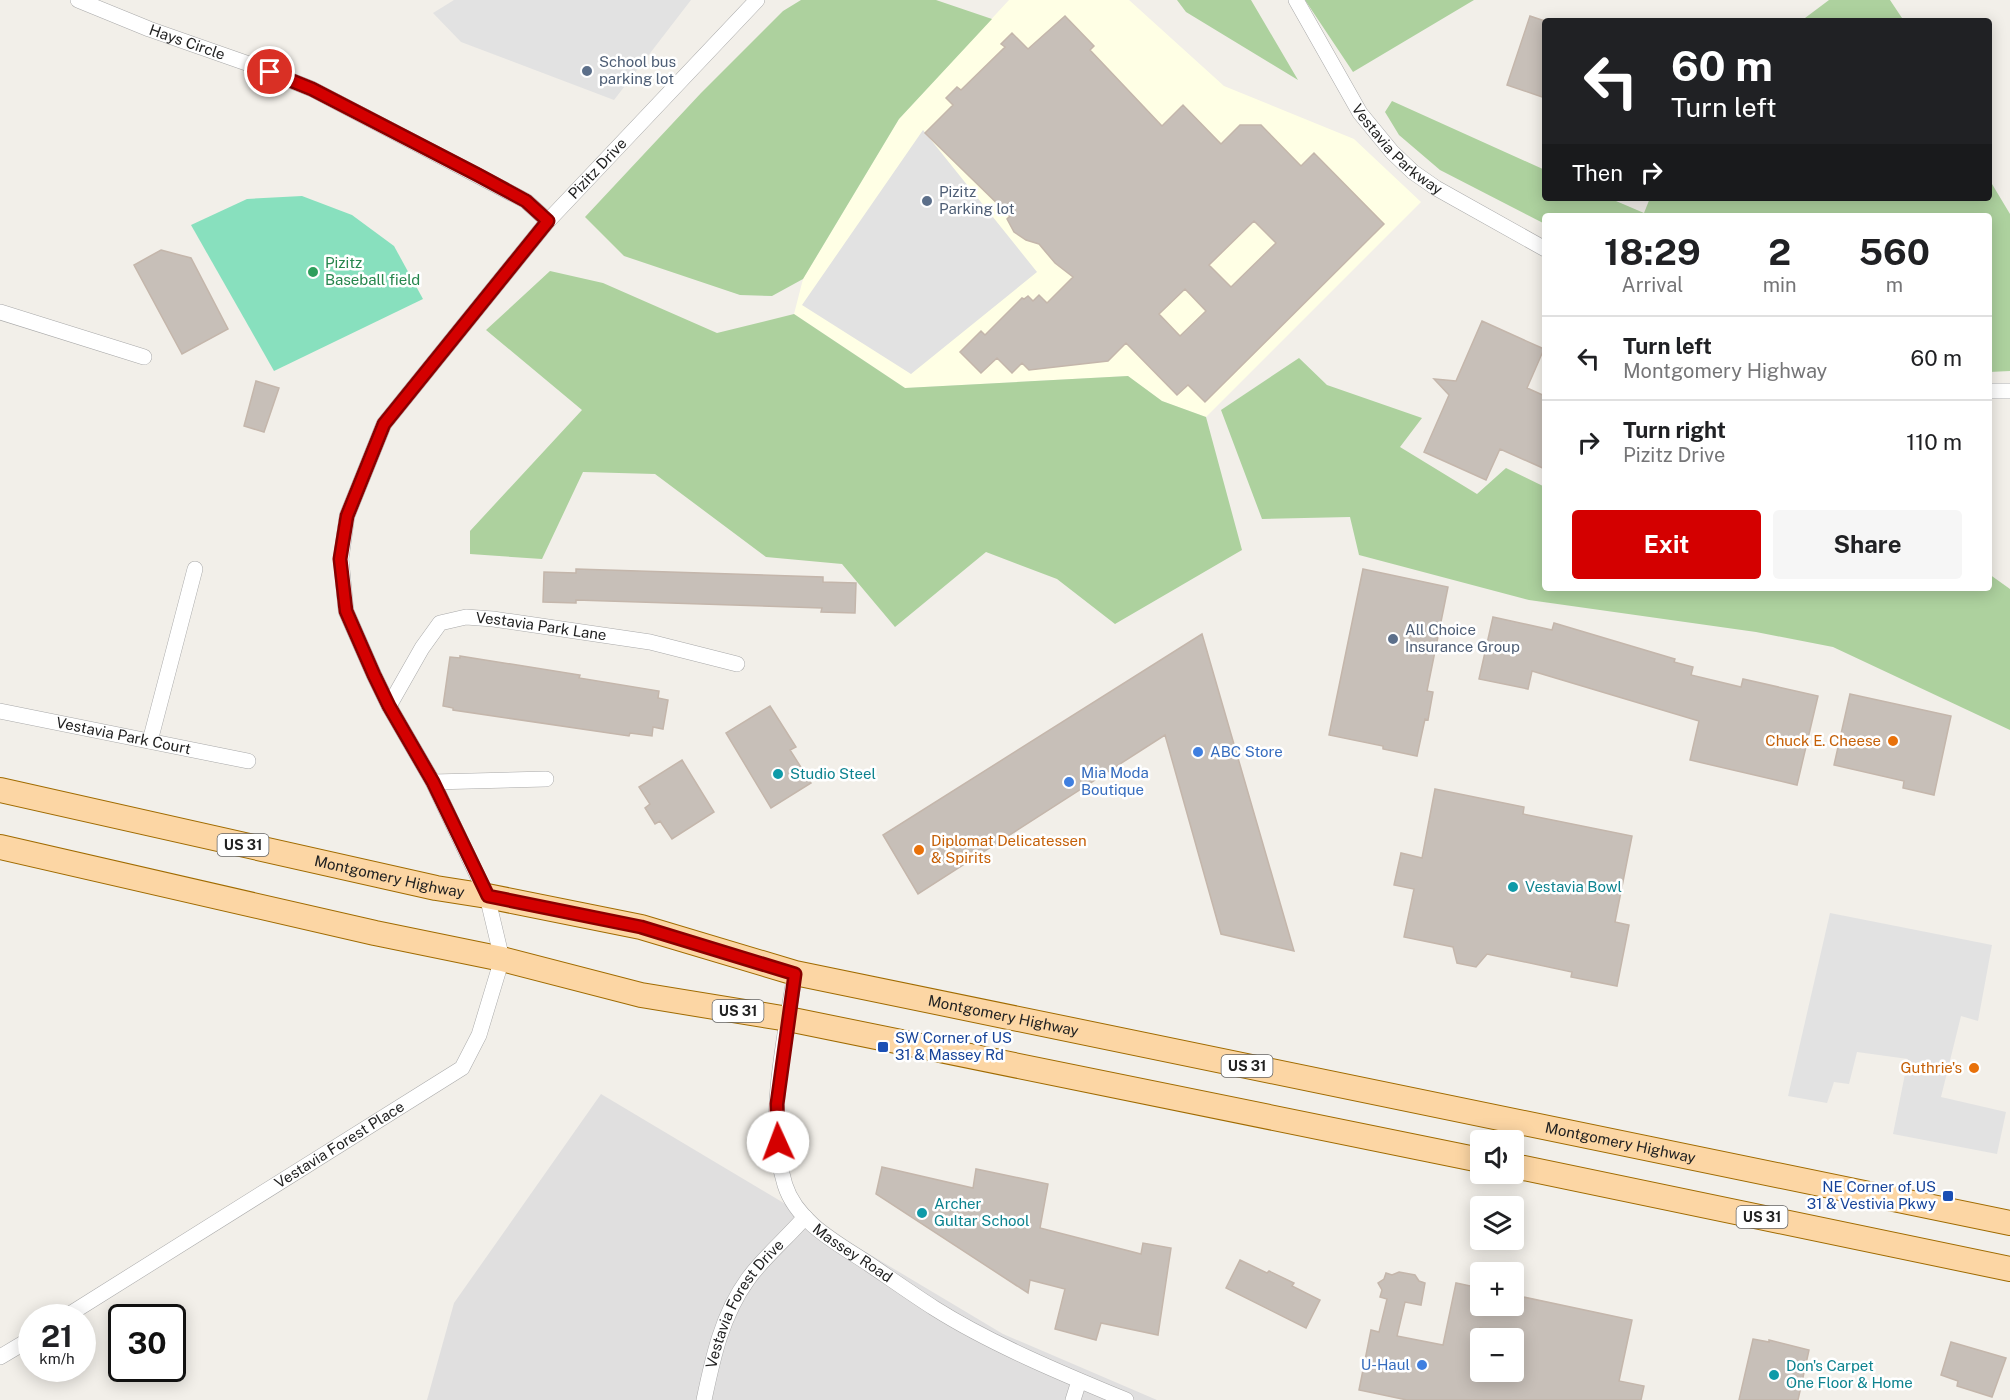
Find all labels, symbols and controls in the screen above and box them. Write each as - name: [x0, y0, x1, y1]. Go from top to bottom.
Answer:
- street label: Hays Circle: [147, 21, 227, 63]
- text: 60 m: [1671, 41, 1773, 90]
- icon: left: [1572, 42, 1650, 120]
- pin: [244, 46, 295, 97]
- place label: School bus parking lot: [599, 53, 676, 87]
- icon: arrive: [253, 55, 286, 88]
- marker: School bus parking lot: [580, 64, 594, 78]
- text: Turn left: [1671, 91, 1777, 123]
- street label: Vestavia Parkway: [1349, 101, 1445, 198]
- street label: Pizitz Drive: [565, 135, 630, 202]
- icon: right: [1635, 156, 1668, 189]
- text: Then: [1572, 160, 1623, 186]
- place label: Pizitz Parking lot: [939, 183, 1015, 217]
- marker: Pizitz Parking lot: [920, 194, 934, 208]
- text: 18:29: [1604, 231, 1701, 273]
- text: 2: [1768, 231, 1791, 273]
- text: 560: [1859, 231, 1930, 273]
- place label: Pizitz Baseball field: [325, 254, 420, 288]
- marker: Pizitz Baseball field: [306, 265, 320, 279]
- text: Arrival: [1621, 273, 1683, 297]
- text: min: [1763, 273, 1797, 297]
- text: m: [1886, 273, 1903, 297]
- text: Turn left: [1623, 333, 1712, 359]
- icon: left: [1572, 342, 1605, 375]
- text: 60 m: [1911, 345, 1962, 371]
- text: Montgomery Highway: [1623, 359, 1827, 383]
- text: Turn right: [1623, 417, 1726, 443]
- icon: right: [1572, 426, 1605, 459]
- text: 110 m: [1906, 429, 1962, 455]
- text: Pizitz Drive: [1623, 443, 1725, 467]
- button: Exit: [1572, 510, 1761, 579]
- button: Share: [1773, 510, 1962, 579]
- street label: Vestavia Park Lane: [475, 609, 608, 644]
- place label: All Choice Insurance Group: [1405, 621, 1520, 655]
- marker: All Choice Insurance Group: [1386, 632, 1400, 646]
- street label: Vestavia Park Court: [55, 714, 193, 757]
- place label: Chuck E. Cheese: [1765, 732, 1881, 749]
- marker: Chuck E. Cheese: [1886, 734, 1900, 748]
- place label: ABC Store: [1210, 743, 1283, 760]
- marker: ABC Store: [1191, 745, 1205, 759]
- place label: Mia Moda Boutique: [1081, 764, 1149, 798]
- place label: Studio Steel: [790, 765, 876, 782]
- marker: Studio Steel: [771, 767, 785, 781]
- marker: Mia Moda Boutique: [1062, 775, 1076, 789]
- place label: Diplomat Delicatessen & Spirits: [931, 832, 1087, 866]
- road number: US 31: [218, 834, 268, 856]
- marker: Diplomat Delicatessen & Spirits: [912, 843, 926, 857]
- street label: Montgomery Highway: [313, 852, 466, 900]
- place label: Vestavia Bowl: [1525, 878, 1622, 895]
- marker: Vestavia Bowl: [1506, 880, 1520, 894]
- street label: Montgomery Highway: [927, 992, 1080, 1039]
- road number: US 31: [712, 1000, 764, 1022]
- place label: SW Corner of US 31 & Massey Rd: [895, 1029, 1012, 1063]
- marker: SW Corner of US 31 & Massey Rd: [876, 1040, 890, 1054]
- road number: US 31: [1222, 1055, 1272, 1077]
- place label: Guthrie's: [1901, 1059, 1962, 1076]
- marker: Guthrie's: [1967, 1061, 1981, 1075]
- street label: Vestavia Forest Place: [271, 1097, 407, 1191]
- position arrow: [746, 1110, 810, 1174]
- street label: Montgomery Highway: [1544, 1119, 1697, 1166]
- map controls: [1470, 1130, 1524, 1382]
- button: sound: [1470, 1130, 1524, 1184]
- place label: NE Corner of US 31 & Vestivia Pkwy: [1807, 1178, 1936, 1212]
- marker: NE Corner of US 31 & Vestivia Pkwy: [1941, 1189, 1955, 1203]
- place label: Archer Gultar School: [934, 1195, 1030, 1229]
- button: layers: [1470, 1196, 1524, 1250]
- marker: Archer Gultar School: [915, 1206, 929, 1220]
- road number: US 31: [1736, 1206, 1788, 1228]
- street label: Massey Road: [810, 1220, 896, 1286]
- street label: Vestavia Forest Drive: [702, 1236, 787, 1370]
- button: +: [1470, 1262, 1524, 1316]
- speed limit sign: 30: [108, 1304, 186, 1382]
- text: 21: [41, 1318, 73, 1354]
- button: −: [1470, 1328, 1524, 1382]
- text: km/h: [39, 1350, 75, 1367]
- place label: U-Haul: [1361, 1356, 1410, 1373]
- place label: Don's Carpet One Floor & Home: [1786, 1357, 1913, 1391]
- marker: U-Haul: [1415, 1358, 1429, 1372]
- marker: Don's Carpet One Floor & Home: [1767, 1368, 1781, 1382]

